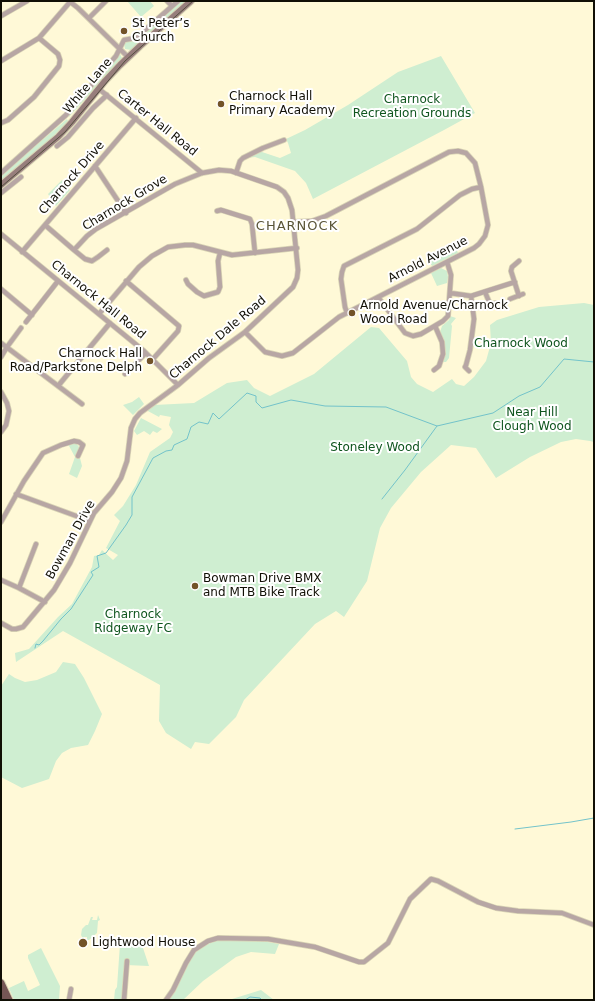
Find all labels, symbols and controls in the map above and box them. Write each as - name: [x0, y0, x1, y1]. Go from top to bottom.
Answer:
- place label: St Peter’s Church: [132, 17, 189, 45]
- marker: St Peter’s Church: [119, 26, 129, 36]
- street label: White Lane: [61, 55, 115, 117]
- street label: Carter Hall Road: [114, 86, 200, 160]
- place label: Charnock Hall Primary Academy: [229, 90, 335, 118]
- park label: Charnock Recreation Grounds: [353, 93, 471, 121]
- marker: Charnock Hall Primary Academy: [216, 99, 226, 109]
- street label: Charnock Drive: [36, 138, 108, 218]
- street label: Charnock Grove: [80, 172, 170, 234]
- district label: CHARNOCK: [256, 219, 338, 235]
- street label: Arnold Avenue: [386, 234, 470, 286]
- street label: Charnock Hall Road: [48, 257, 148, 343]
- street label: Charnock Dale Road: [167, 293, 269, 383]
- place label: Arnold Avenue/Charnock Wood Road: [360, 299, 508, 327]
- marker: Arnold Avenue/Charnock Wood Road: [347, 308, 357, 318]
- park label: Charnock Wood: [474, 337, 568, 351]
- place label: Charnock Hall Road/Parkstone Delph: [10, 347, 142, 375]
- marker: Charnock Hall Road/Parkstone Delph: [145, 356, 155, 366]
- park label: Near Hill Clough Wood: [492, 406, 572, 434]
- park label: Stoneley Wood: [330, 441, 420, 455]
- street label: Bowman Drive: [43, 498, 99, 582]
- place label: Bowman Drive BMX and MTB Bike Track: [203, 572, 321, 600]
- marker: Bowman Drive BMX and MTB Bike Track: [190, 581, 200, 591]
- park label: Charnock Ridgeway FC: [94, 608, 172, 636]
- place label: Lightwood House: [92, 936, 195, 950]
- marker: Lightwood House: [77, 937, 89, 949]

